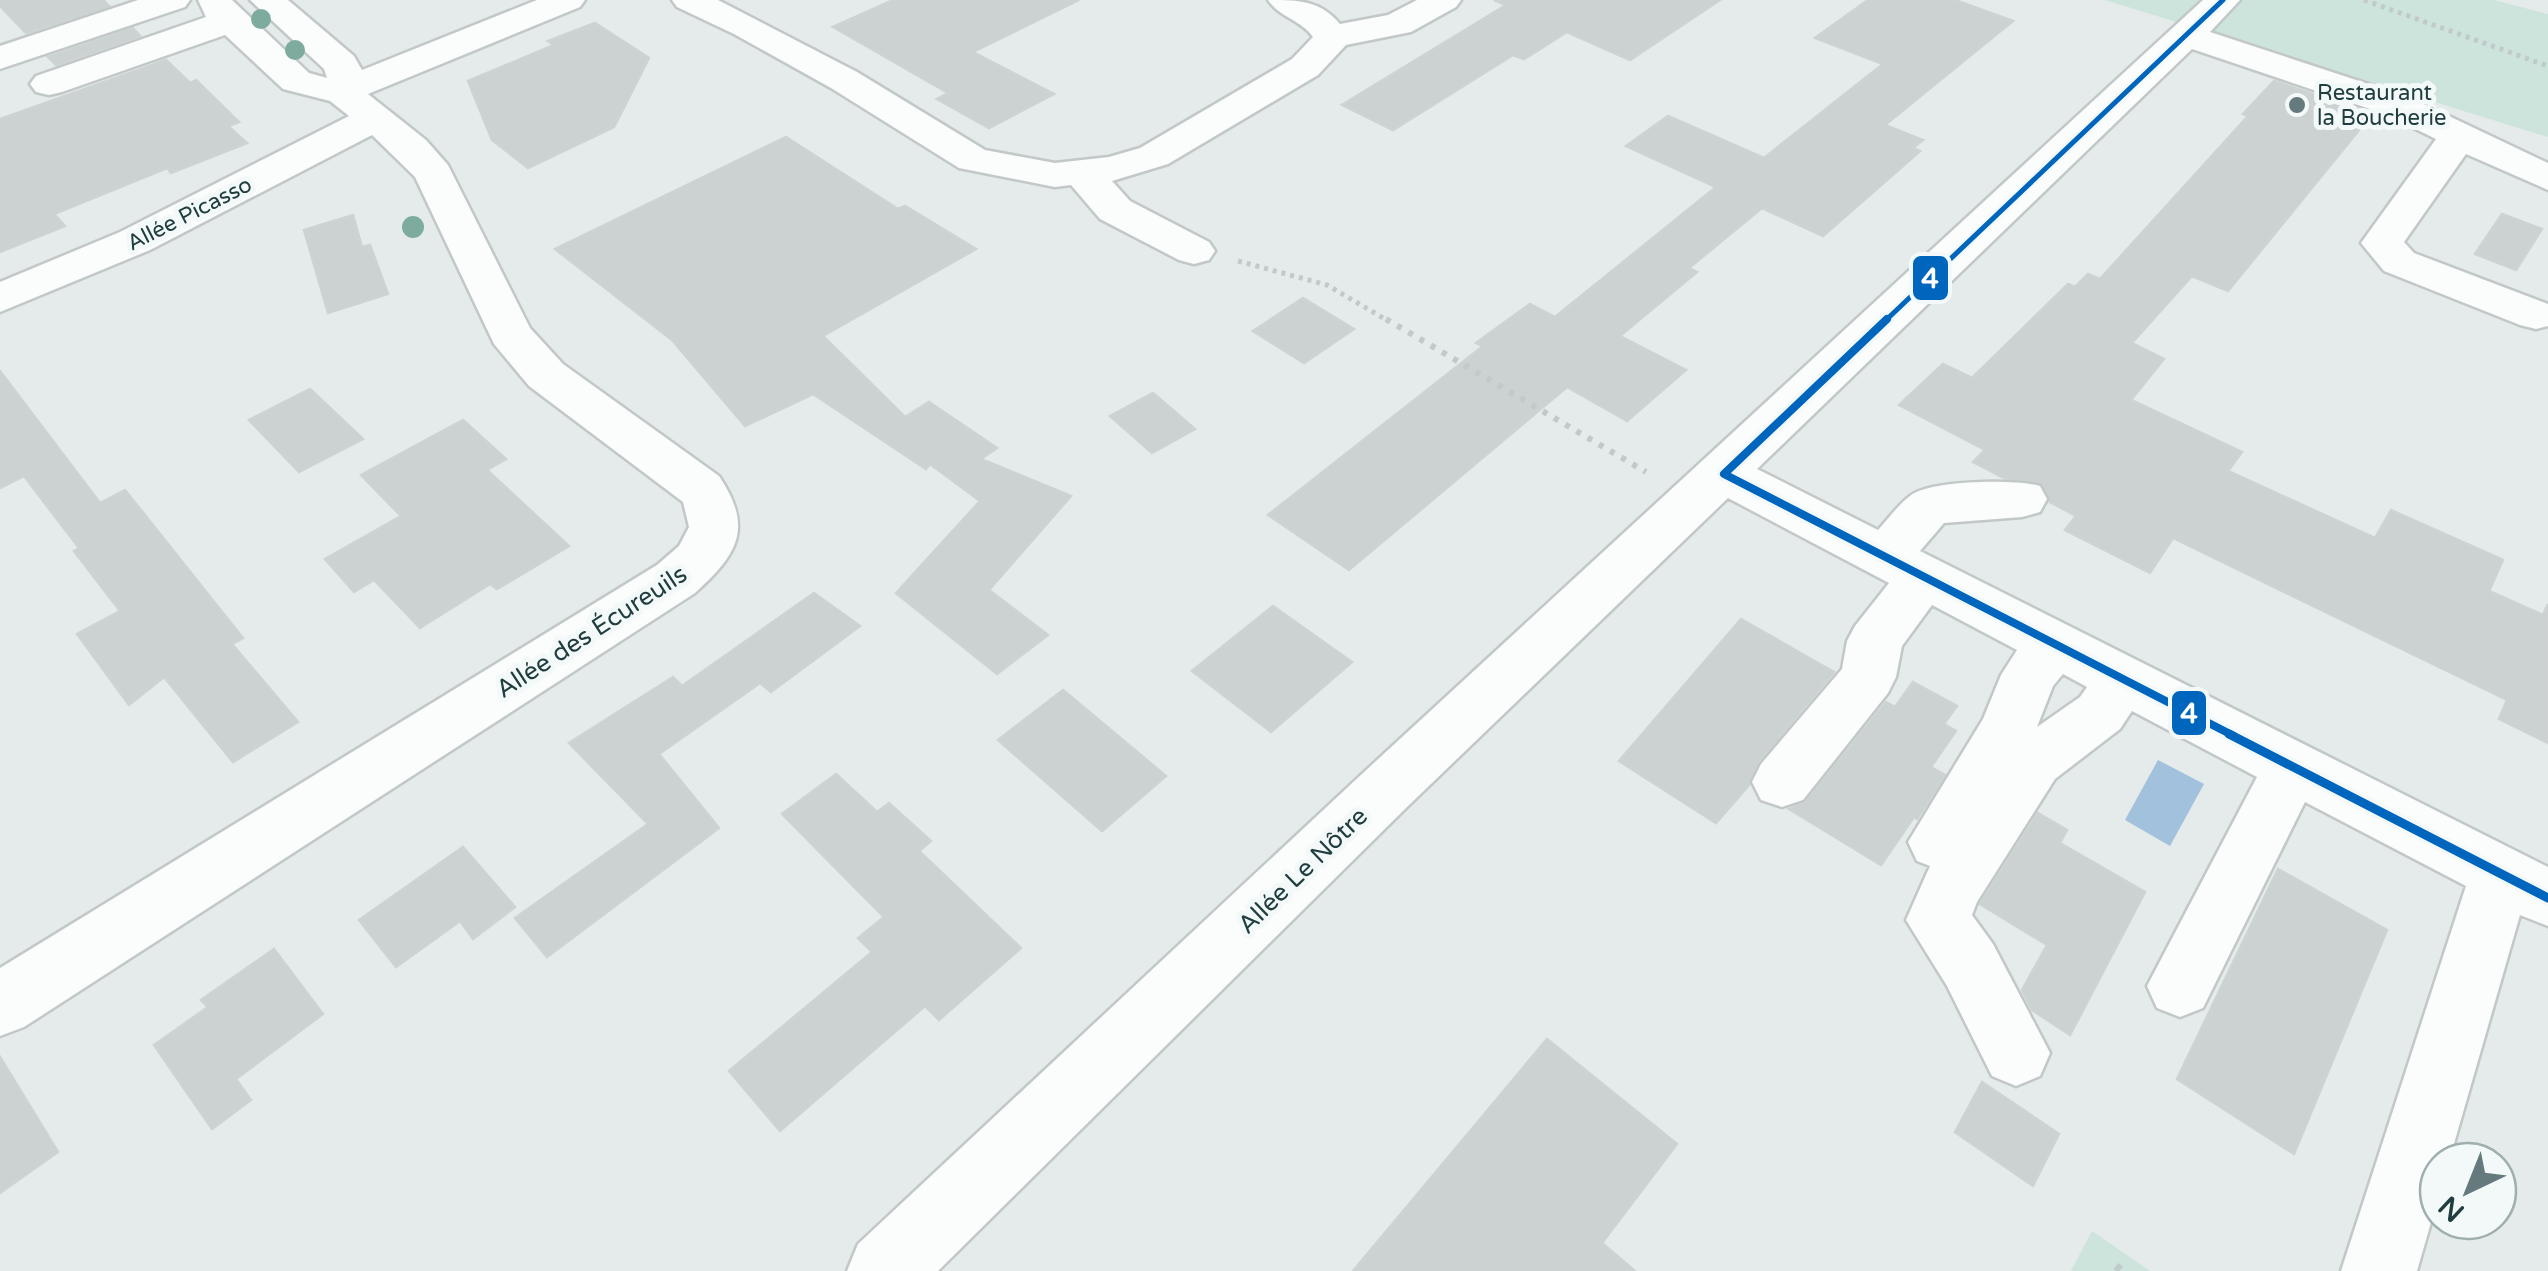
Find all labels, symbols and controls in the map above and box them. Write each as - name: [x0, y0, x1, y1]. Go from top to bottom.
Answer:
- place label: Restaurant la Boucherie: [2317, 80, 2446, 131]
- marker: Restaurant la Boucherie: [2286, 94, 2308, 116]
- street label: Allée Picasso: [123, 171, 256, 256]
- line badge: 4: [1911, 254, 1950, 302]
- text: 4: [1921, 262, 1939, 296]
- street label: Allée des Écureuils: [491, 559, 693, 705]
- line badge: 4: [2170, 689, 2208, 737]
- text: 4: [2180, 697, 2198, 731]
- street label: Allée Le Nôtre: [1232, 801, 1374, 940]
- north arrow: [2418, 1141, 2518, 1241]
- text: N: [2432, 1188, 2471, 1229]

